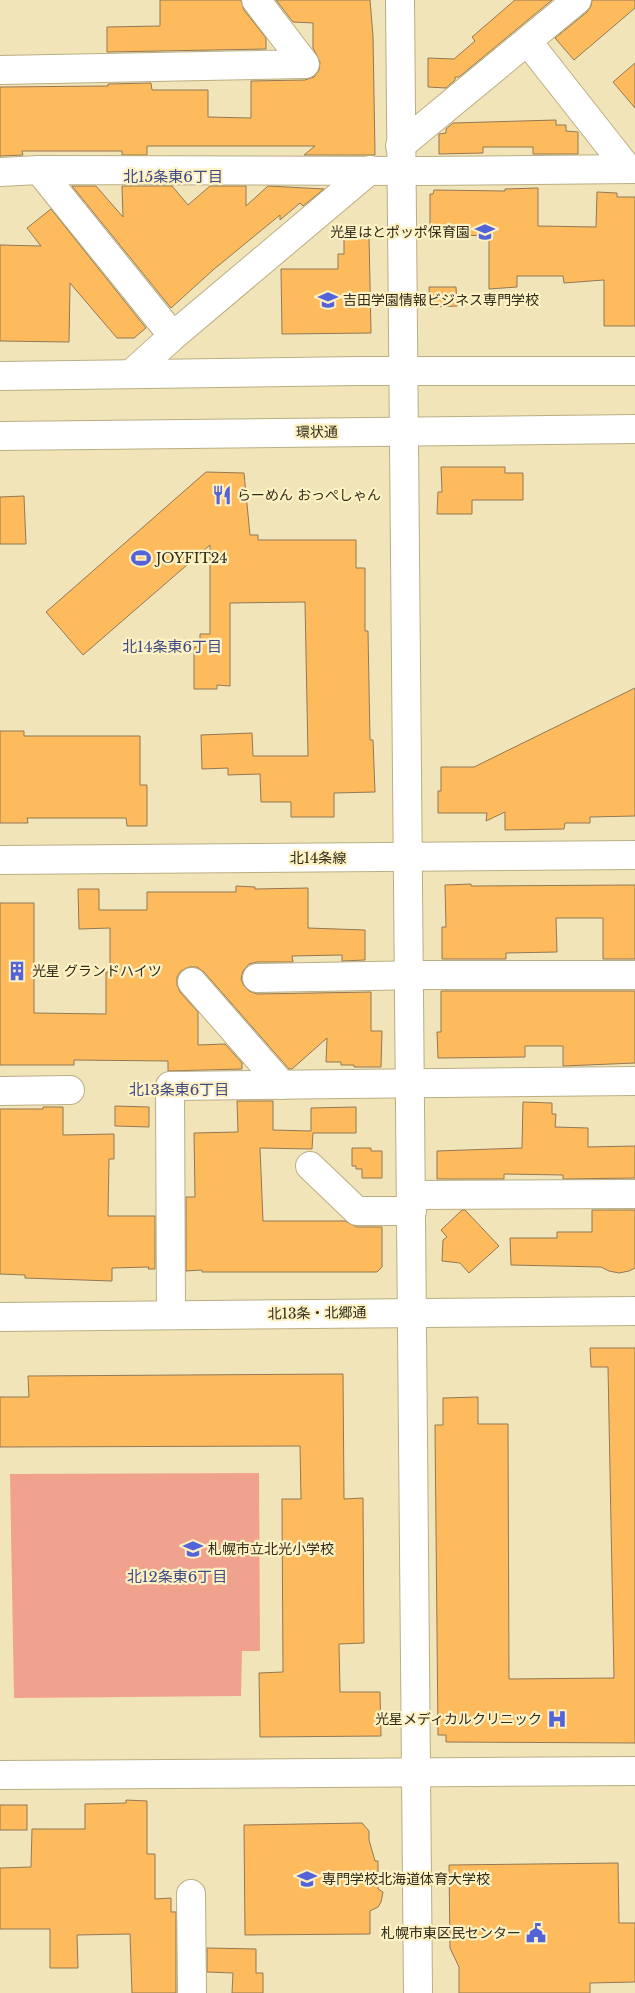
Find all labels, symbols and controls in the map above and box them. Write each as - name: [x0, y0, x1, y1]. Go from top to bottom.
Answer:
- district label: 北15条東6丁目: [123, 167, 223, 186]
- school or university icon: 光星はとポッポ保育園: [474, 221, 496, 243]
- place label: 光星はとポッポ保育園: [330, 223, 470, 241]
- school or university icon: 吉田学園情報ビジネス専門学校: [317, 289, 339, 311]
- place label: 吉田学園情報ビジネス専門学校: [343, 291, 539, 309]
- street label: 環状通: [296, 423, 338, 441]
- restaurant icon: らーめん おっぺしゃん: [211, 484, 233, 506]
- place label: らーめん おっぺしゃん: [237, 486, 381, 504]
- sports icon: JOYFIT24: [130, 547, 152, 569]
- place label: JOYFIT24: [154, 549, 228, 567]
- district label: 北14条東6丁目: [122, 637, 222, 656]
- street label: 北14条線: [290, 849, 346, 867]
- building icon: 光星 グランドハイツ: [6, 960, 28, 982]
- place label: 光星 グランドハイツ: [32, 962, 162, 980]
- district label: 北13条東6丁目: [129, 1080, 229, 1099]
- street label: 北13条・北郷通: [267, 1303, 367, 1323]
- school or university icon: 札幌市立北光小学校: [182, 1538, 204, 1560]
- place label: 札幌市立北光小学校: [208, 1540, 334, 1558]
- district label: 北12条東6丁目: [127, 1567, 227, 1586]
- hospital icon: 光星メディカルクリニック: [546, 1708, 568, 1730]
- place label: 光星メディカルクリニック: [375, 1710, 542, 1728]
- school or university icon: 専門学校北海道体育大学校: [296, 1868, 318, 1890]
- place label: 専門学校北海道体育大学校: [322, 1870, 490, 1888]
- public building icon: 札幌市東区民センター: [525, 1922, 547, 1944]
- place label: 札幌市東区民センター: [381, 1924, 521, 1942]

